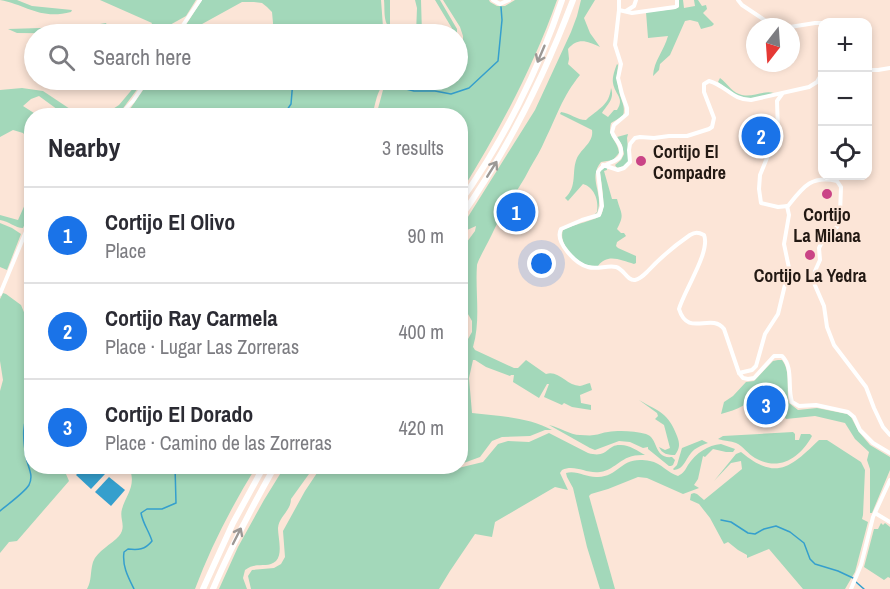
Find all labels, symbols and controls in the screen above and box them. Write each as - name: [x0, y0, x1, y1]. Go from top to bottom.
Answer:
- north arrow: [746, 18, 800, 72]
- map controls: [818, 18, 872, 180]
- button: +: [818, 18, 872, 72]
- search box: [24, 24, 468, 90]
- icon: search: [45, 41, 78, 74]
- text: Search here: [93, 42, 191, 72]
- one-way arrow: [535, 45, 546, 63]
- button: −: [818, 72, 872, 126]
- pin: 2: [742, 114, 780, 158]
- button: locate: [818, 126, 872, 180]
- text: Nearby: [48, 130, 120, 165]
- text: 3 results: [382, 134, 444, 161]
- place label: Cortijo El Compadre: [653, 139, 726, 185]
- marker: Cortijo El Compadre: [634, 154, 648, 168]
- one-way arrow: [487, 161, 499, 178]
- marker: Cortijo La Milana: [820, 187, 834, 201]
- pin: 1: [496, 190, 536, 234]
- place label: Cortijo La Milana: [793, 202, 861, 248]
- text: Cortijo El Olivo: [105, 207, 235, 237]
- text: 1: [63, 222, 72, 249]
- text: 90 m: [408, 222, 444, 249]
- text: Place: [105, 237, 146, 264]
- marker: Cortijo La Yedra: [803, 248, 817, 262]
- your location: [527, 249, 556, 278]
- place label: Cortijo La Yedra: [754, 263, 867, 288]
- text: Cortijo Ray Carmela: [105, 303, 277, 333]
- text: 2: [63, 318, 72, 345]
- text: 400 m: [398, 318, 444, 345]
- text: Place · Lugar Las Zorreras: [105, 333, 299, 360]
- pin: 3: [746, 382, 786, 428]
- text: Cortijo El Dorado: [105, 399, 253, 429]
- text: 3: [63, 414, 72, 441]
- text: 420 m: [398, 414, 444, 441]
- text: Place · Camino de las Zorreras: [105, 429, 332, 456]
- one-way arrow: [232, 527, 244, 545]

